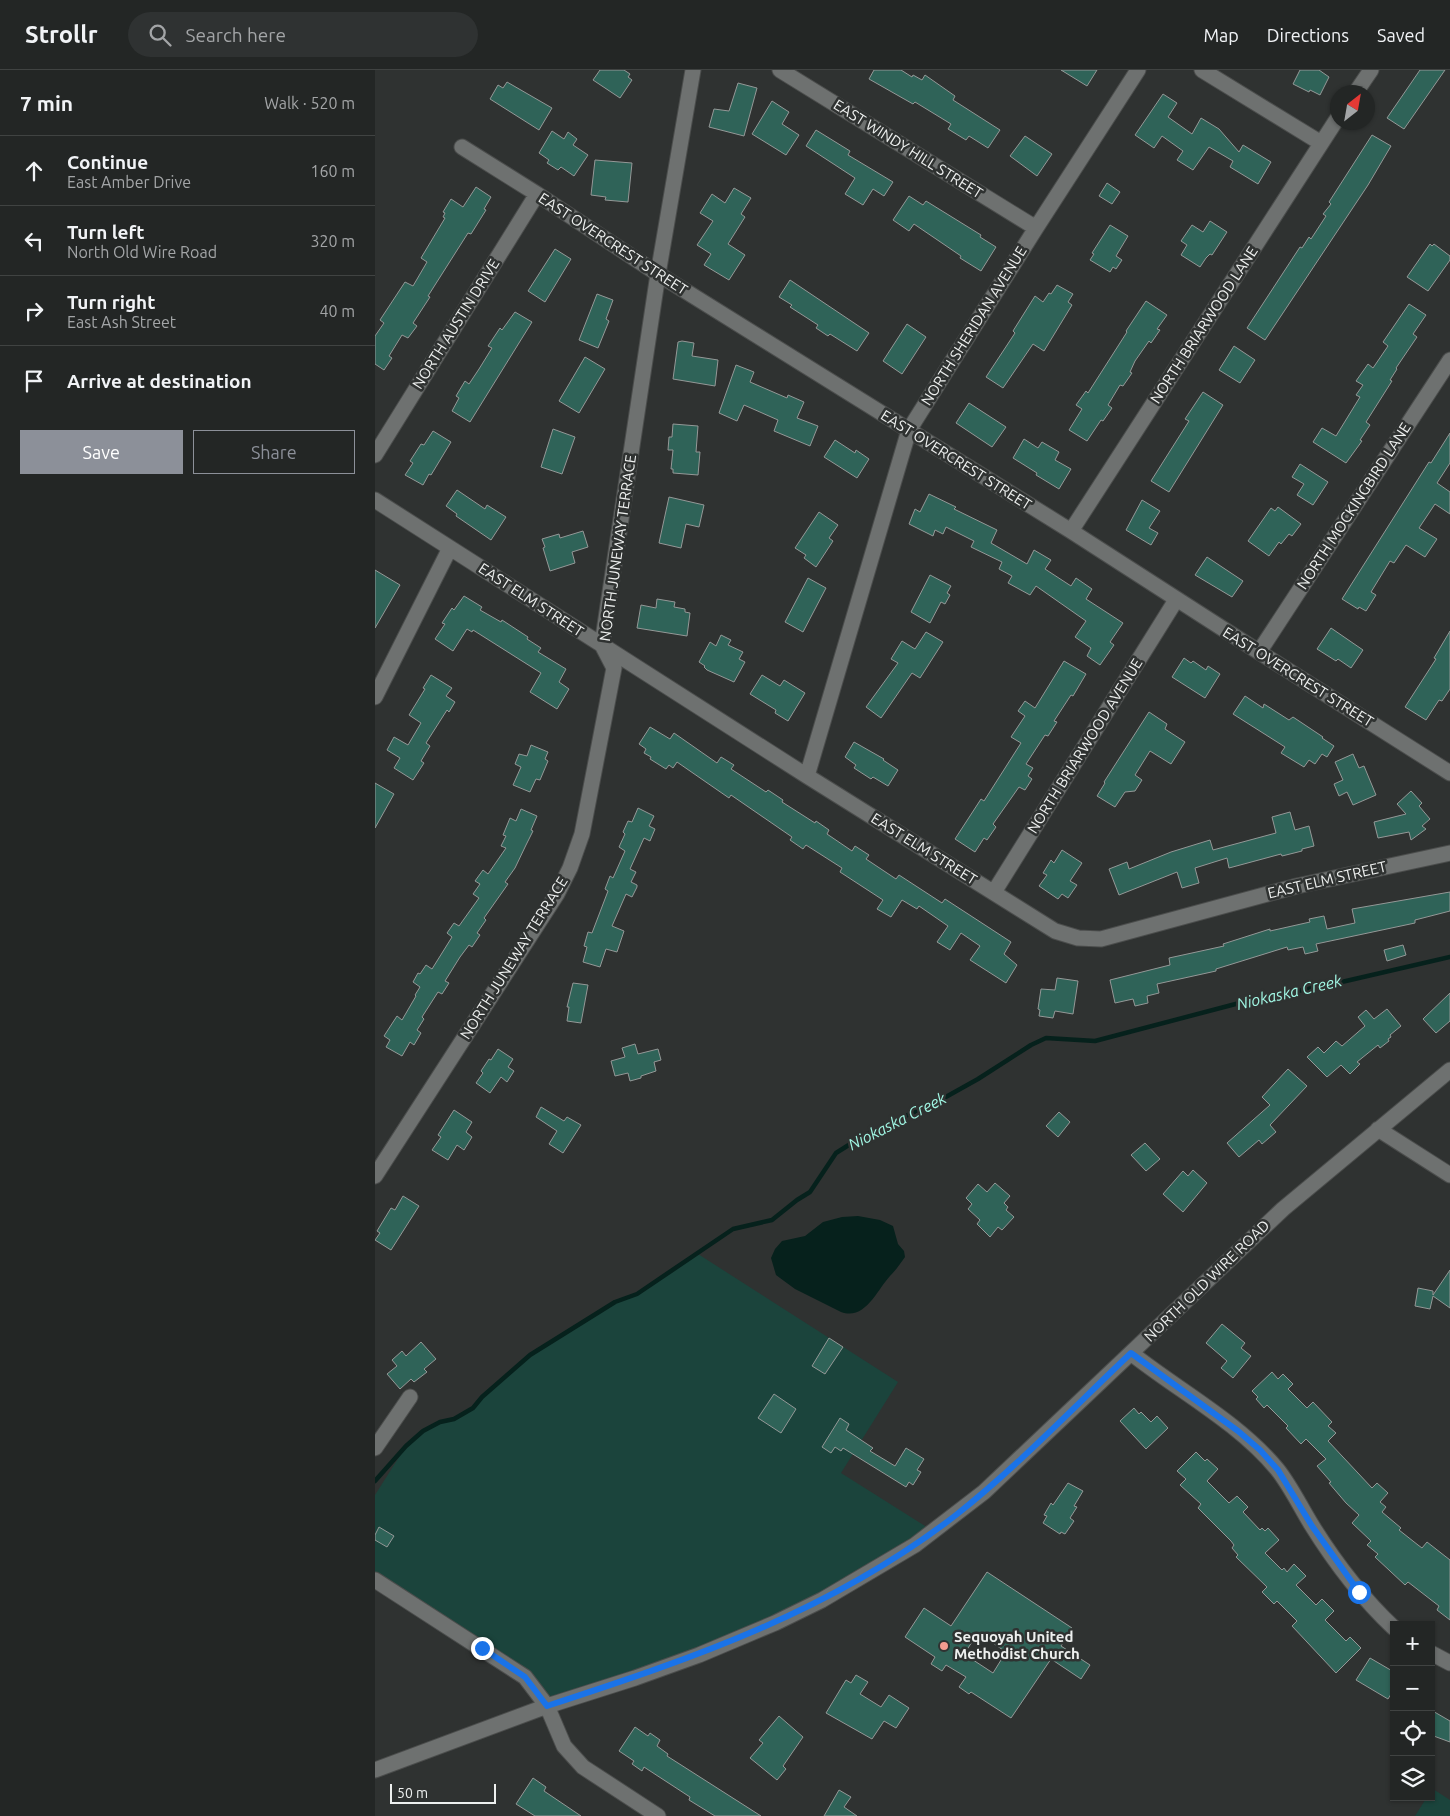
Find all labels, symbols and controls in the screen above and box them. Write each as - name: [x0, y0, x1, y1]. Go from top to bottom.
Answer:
- search box: [128, 12, 478, 57]
- text: Strollr: [25, 21, 98, 48]
- icon: search: [146, 21, 174, 49]
- text: Search here: [186, 24, 286, 46]
- text: Map: [1203, 25, 1239, 45]
- text: Directions: [1267, 25, 1349, 45]
- text: Saved: [1377, 25, 1425, 45]
- north arrow: [1330, 85, 1375, 130]
- text: 7 min: [20, 91, 73, 115]
- text: Walk · 520 m: [264, 94, 355, 112]
- street label: EAST WINDY HILL STREET: [831, 96, 987, 202]
- text: Continue: [67, 151, 148, 173]
- icon: ahead: [20, 157, 48, 185]
- text: 160 m: [310, 162, 355, 180]
- text: East Amber Drive: [67, 173, 191, 191]
- street label: EAST OVERCREST STREET: [536, 189, 691, 298]
- text: Turn left: [67, 221, 145, 243]
- icon: left: [20, 227, 48, 255]
- text: 320 m: [310, 232, 355, 250]
- text: North Old Wire Road: [67, 243, 217, 261]
- street label: NORTH SHERIDAN AVENUE: [917, 243, 1030, 408]
- street label: NORTH BRIARWOOD LANE: [1146, 243, 1261, 406]
- street label: NORTH AUSTIN DRIVE: [409, 256, 502, 392]
- text: Turn right: [67, 291, 155, 313]
- icon: right: [20, 297, 48, 325]
- text: 40 m: [319, 302, 355, 320]
- text: East Ash Street: [67, 313, 176, 331]
- icon: arrive: [20, 367, 48, 395]
- text: Arrive at destination: [67, 370, 252, 392]
- street label: EAST OVERCREST STREET: [878, 406, 1035, 513]
- street label: NORTH MOCKINGBIRD LANE: [1293, 419, 1414, 592]
- button: Save: [20, 430, 183, 474]
- button: Share: [193, 430, 355, 474]
- street label: NORTH JUNEWAY TERRACE: [596, 454, 639, 642]
- street label: EAST ELM STREET: [476, 559, 587, 640]
- street label: EAST OVERCREST STREET: [1220, 623, 1377, 730]
- street label: NORTH BRIARWOOD AVENUE: [1024, 655, 1146, 836]
- street label: EAST ELM STREET: [868, 809, 981, 888]
- street label: EAST ELM STREET: [1266, 857, 1389, 901]
- street label: NORTH JUNEWAY TERRACE: [456, 873, 571, 1042]
- water label: Niokaska Creek: [1235, 971, 1344, 1013]
- water label: Niokaska Creek: [845, 1088, 950, 1153]
- street label: NORTH OLD WIRE ROAD: [1141, 1216, 1273, 1345]
- route start: [1348, 1581, 1371, 1604]
- map controls: [1390, 1621, 1435, 1801]
- button: +: [1390, 1621, 1435, 1666]
- place label: Sequoyah United Methodist Church: [954, 1628, 1080, 1662]
- route end: [471, 1637, 494, 1660]
- marker: Sequoyah United Methodist Church: [938, 1640, 950, 1652]
- button: −: [1390, 1666, 1435, 1711]
- button: locate: [1390, 1711, 1435, 1756]
- button: layers: [1390, 1756, 1435, 1801]
- scale bar: [390, 1781, 496, 1804]
- text: 50 m: [397, 1785, 428, 1801]

